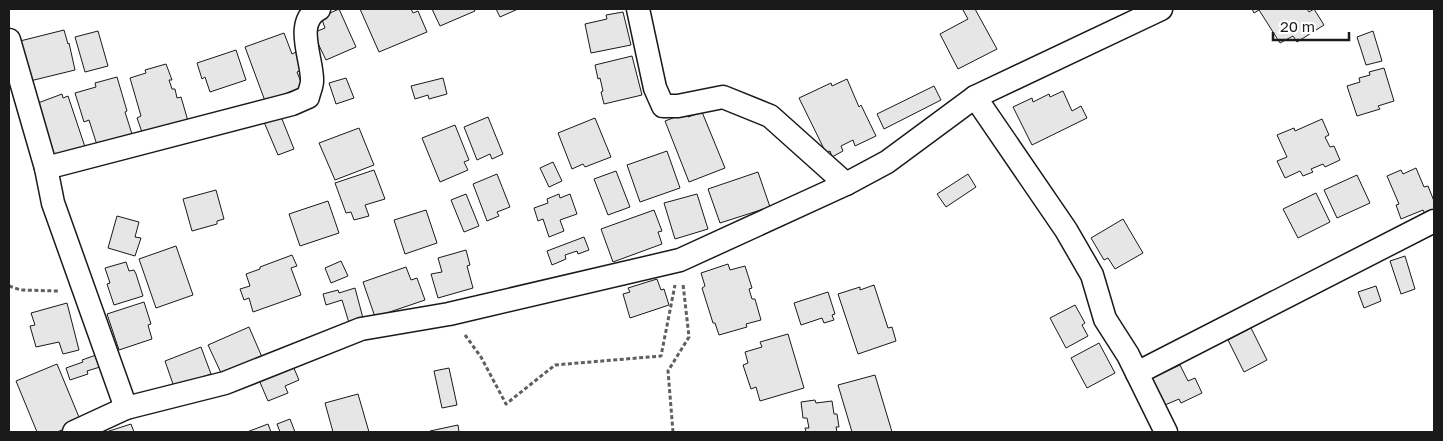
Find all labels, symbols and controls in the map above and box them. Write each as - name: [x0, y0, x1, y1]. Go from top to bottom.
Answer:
- scale bar: [1273, 10, 1349, 42]
- text: 20 m: [1280, 17, 1315, 35]

